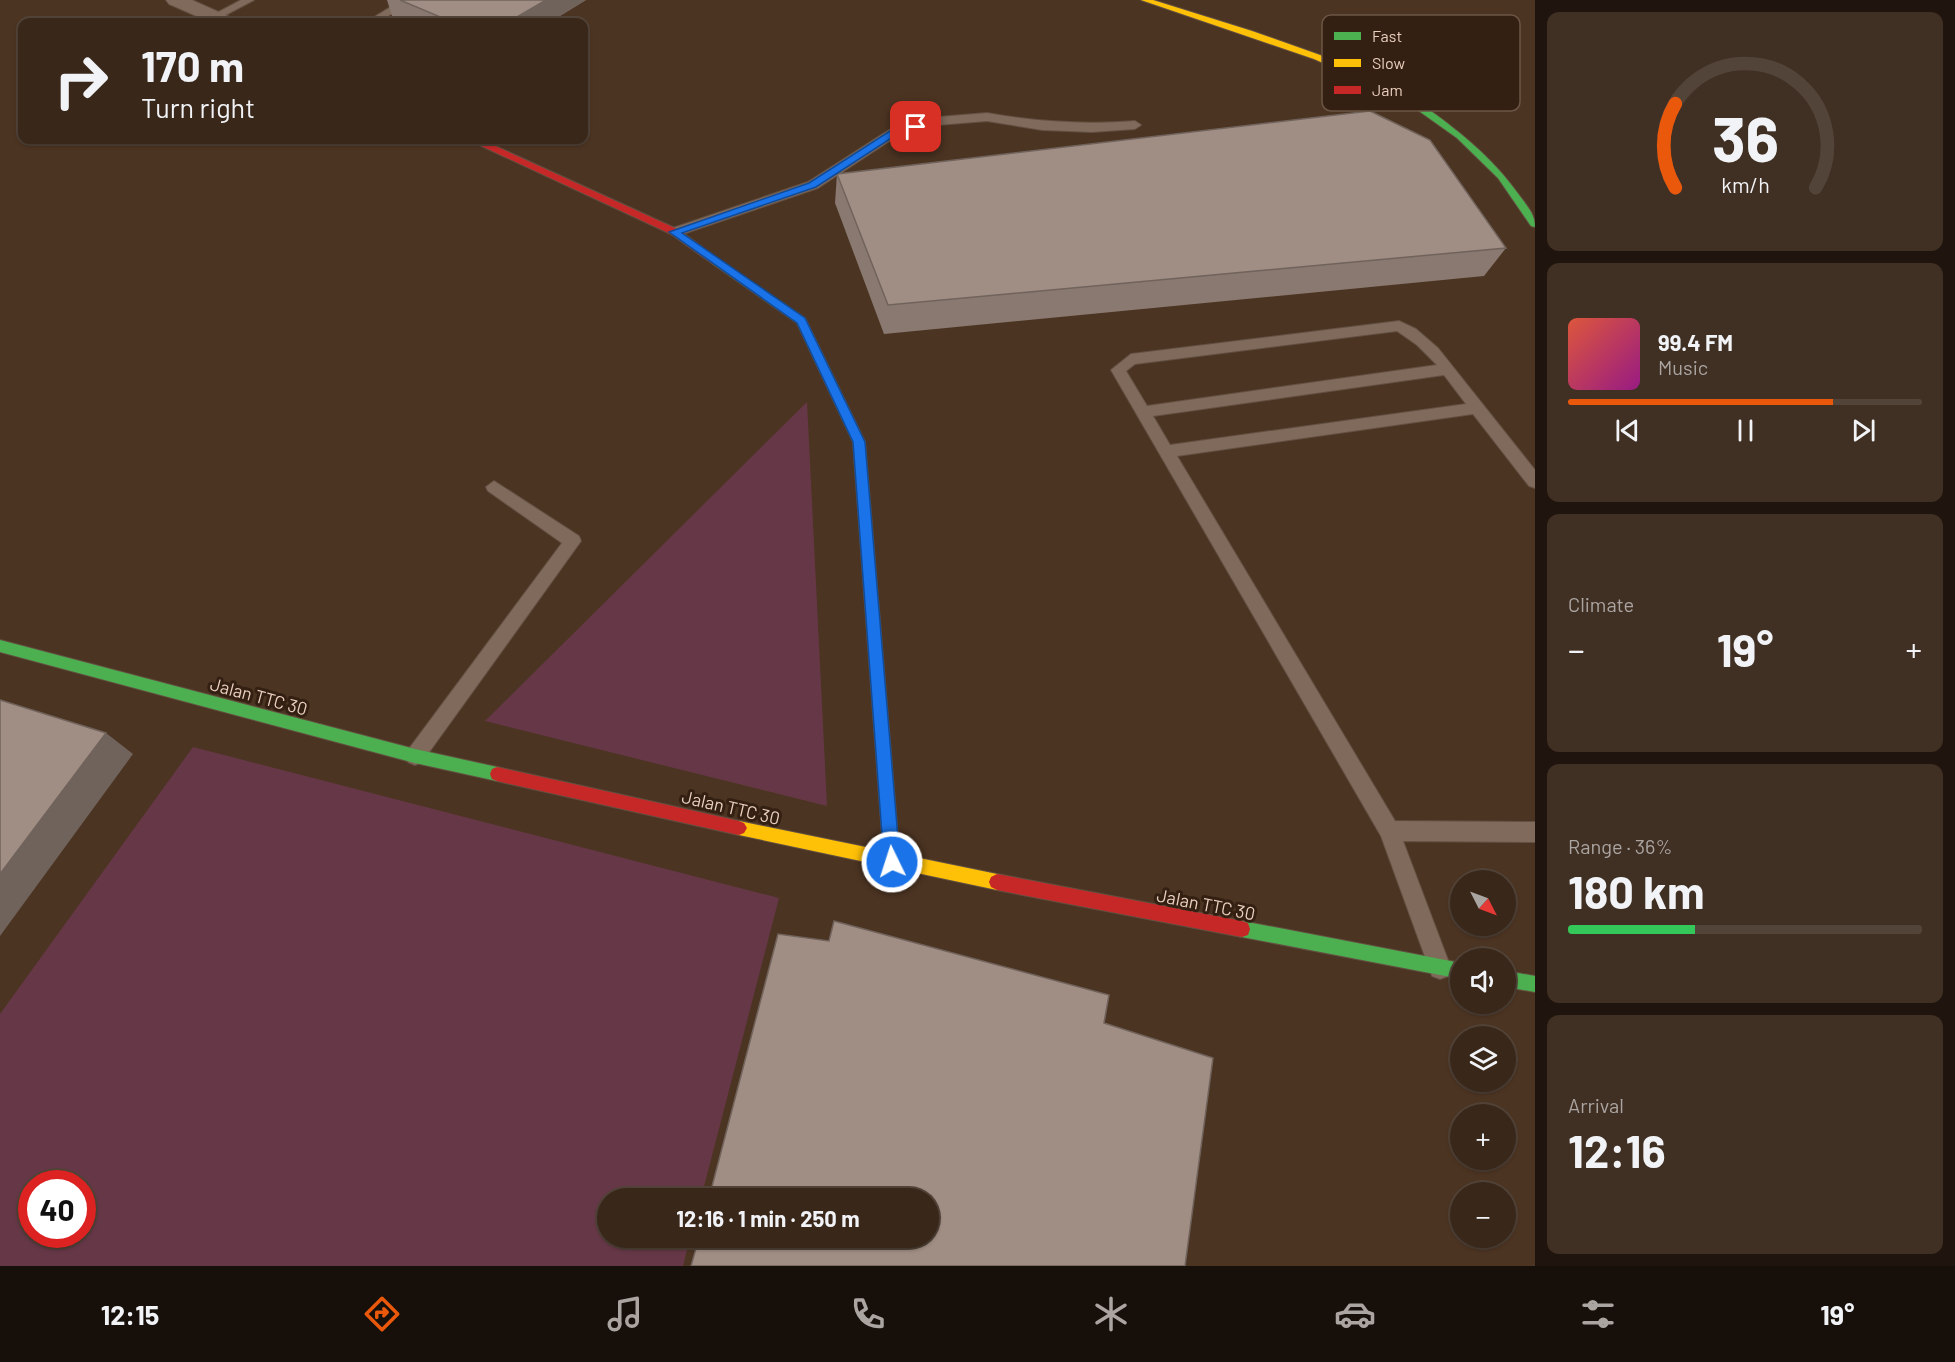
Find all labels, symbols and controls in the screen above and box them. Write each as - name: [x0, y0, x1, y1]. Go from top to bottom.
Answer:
- legend: [1322, 15, 1520, 111]
- text: Fast: [1372, 26, 1402, 45]
- text: 170 m: [141, 40, 244, 90]
- icon: right: [42, 42, 120, 120]
- text: Slow: [1372, 53, 1405, 72]
- text: Jam: [1372, 80, 1403, 99]
- text: Turn right: [141, 91, 255, 123]
- pin: [890, 101, 941, 152]
- text: 36: [1711, 101, 1779, 175]
- icon: arrive: [899, 110, 932, 143]
- text: km/h: [1721, 173, 1769, 198]
- text: 99.4 FM: [1658, 329, 1733, 355]
- text: Music: [1658, 355, 1708, 379]
- icon: previous: [1611, 414, 1644, 447]
- icon: pause: [1729, 414, 1762, 447]
- icon: next: [1847, 414, 1880, 447]
- text: Climate: [1568, 592, 1634, 616]
- text: 19°: [1717, 622, 1773, 676]
- text: −: [1568, 629, 1585, 669]
- text: +: [1906, 629, 1922, 669]
- street label: Jalan TTC 30: [208, 672, 310, 720]
- street label: Jalan TTC 30: [680, 785, 782, 829]
- position arrow: [860, 830, 924, 894]
- text: Range · 36%: [1568, 834, 1672, 858]
- text: 180 km: [1568, 864, 1705, 918]
- north arrow: [1450, 870, 1516, 936]
- map controls: [1450, 870, 1516, 1248]
- street label: Jalan TTC 30: [1155, 884, 1257, 924]
- button: sound: [1450, 948, 1516, 1014]
- button: layers: [1450, 1026, 1516, 1092]
- text: Arrival: [1568, 1093, 1624, 1117]
- button: +: [1450, 1104, 1516, 1170]
- text: 12:16: [1568, 1123, 1666, 1177]
- speed limit sign: 40: [18, 1170, 96, 1248]
- button: −: [1450, 1182, 1516, 1248]
- text: 12:16 · 1 min · 250 m: [676, 1205, 860, 1231]
- icon: directions: [361, 1293, 403, 1335]
- icon: music: [604, 1293, 646, 1335]
- icon: phone: [847, 1293, 889, 1335]
- icon: climate: [1090, 1293, 1132, 1335]
- icon: car: [1334, 1293, 1376, 1335]
- icon: filters: [1577, 1293, 1619, 1335]
- text: 12:15: [101, 1298, 159, 1330]
- text: 19°: [1820, 1298, 1854, 1330]

